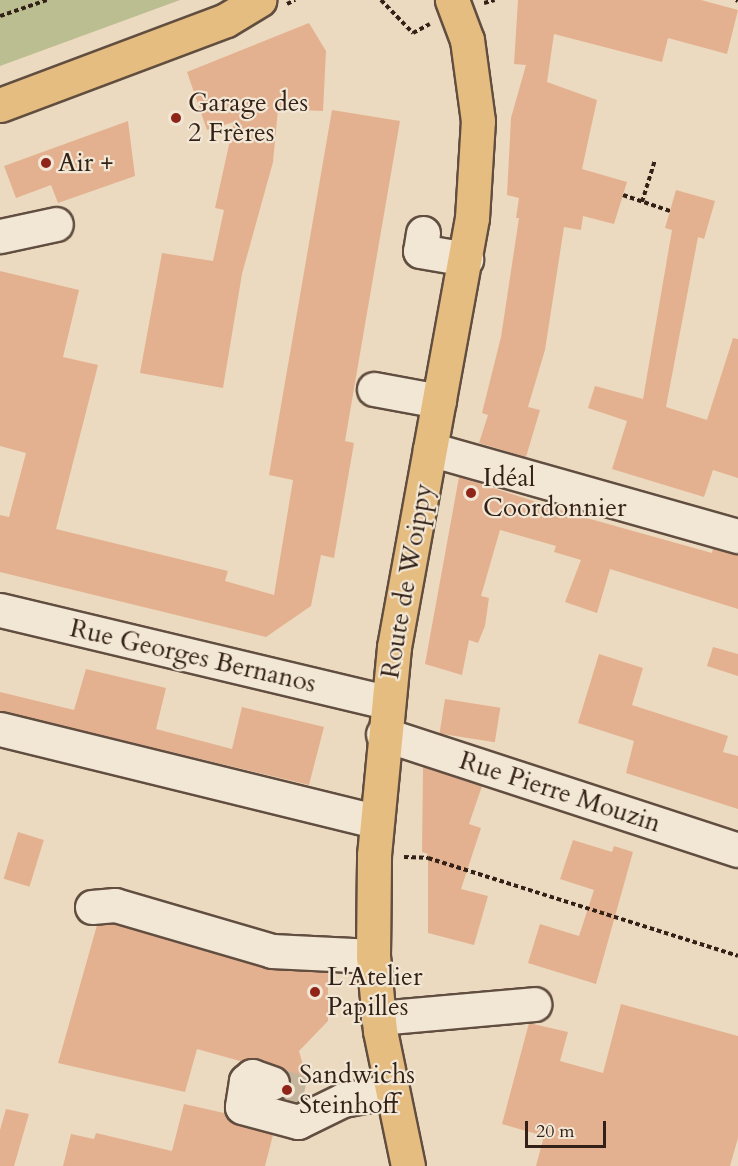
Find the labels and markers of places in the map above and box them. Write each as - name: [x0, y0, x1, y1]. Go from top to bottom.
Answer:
- place label: Garage des 2 Frères: [188, 87, 308, 148]
- marker: Garage des 2 Frères: [169, 111, 183, 125]
- place label: Air +: [58, 147, 114, 179]
- marker: Air +: [39, 156, 53, 170]
- place label: Idéal Coordonnier: [483, 462, 627, 524]
- marker: Idéal Coordonnier: [464, 486, 478, 500]
- place label: L'Atelier Papilles: [327, 961, 422, 1023]
- marker: L'Atelier Papilles: [308, 985, 322, 999]
- place label: Sandwichs Steinhoff: [299, 1059, 415, 1120]
- marker: Sandwichs Steinhoff: [280, 1083, 294, 1097]

